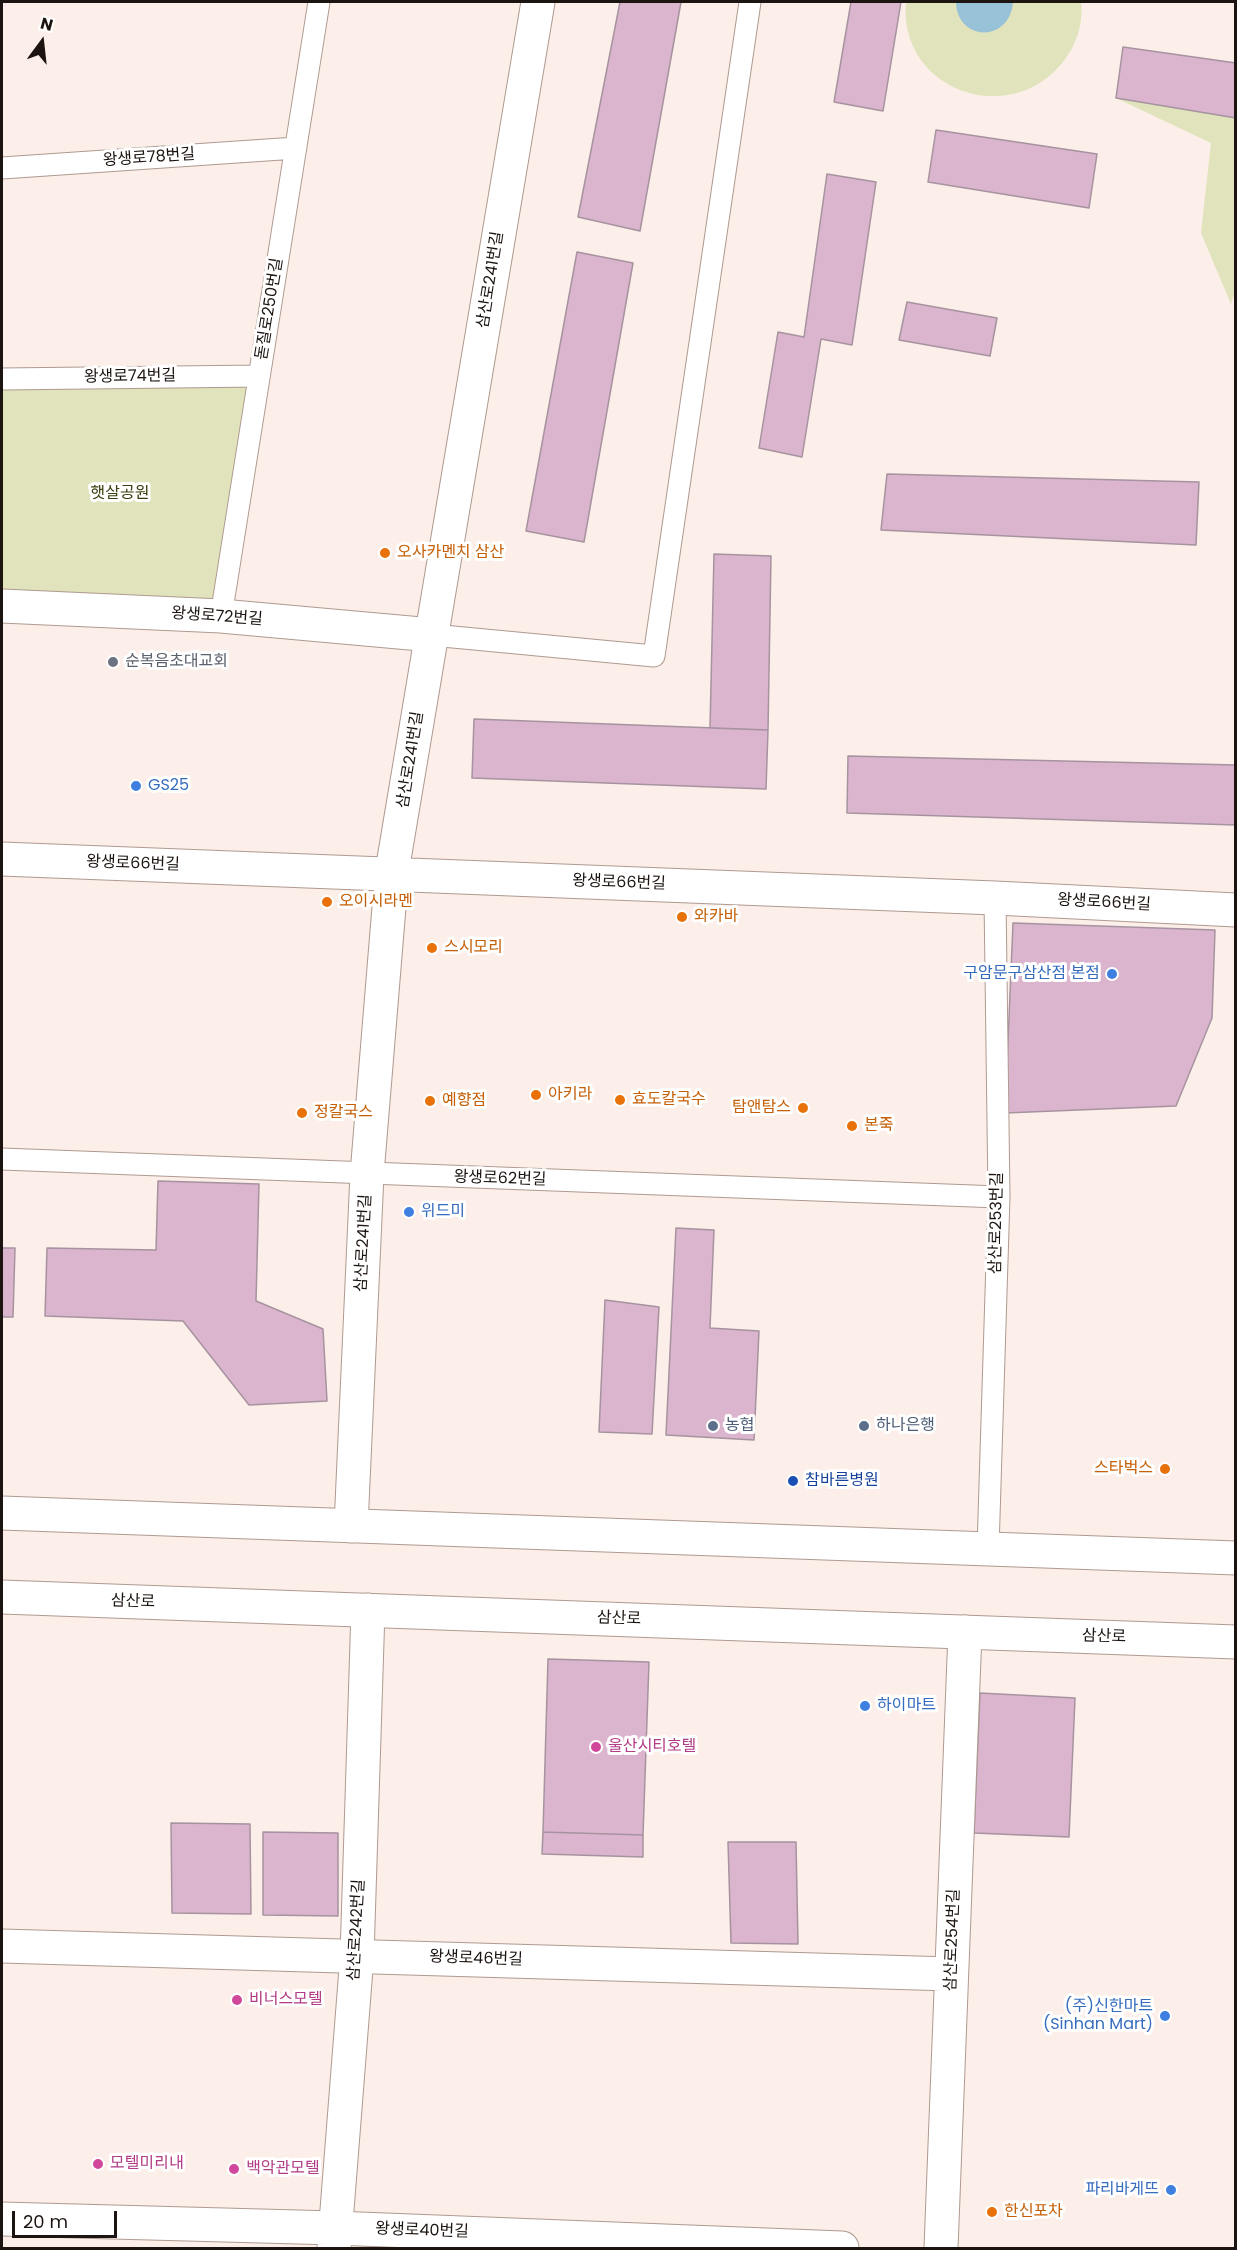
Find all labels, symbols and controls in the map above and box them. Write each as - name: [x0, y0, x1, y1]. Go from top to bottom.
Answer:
- text: N: [38, 11, 56, 37]
- north arrow: [12, 12, 72, 72]
- street label: 왕생로78번길: [102, 145, 196, 171]
- street label: 삼산로241번길: [474, 230, 508, 330]
- street label: 돋질로250번길: [252, 257, 288, 361]
- street label: 왕생로74번길: [84, 367, 176, 387]
- park label: 햇살공원: [91, 484, 149, 504]
- place label: 오사카멘치 삼산: [397, 543, 504, 563]
- marker: 오사카멘치 삼산: [378, 546, 392, 560]
- street label: 왕생로72번길: [171, 604, 263, 630]
- place label: 순복음초대교회: [125, 652, 228, 672]
- marker: 순복음초대교회: [106, 655, 120, 669]
- street label: 삼산로241번길: [394, 710, 428, 810]
- place label: GS25: [148, 776, 189, 796]
- marker: GS25: [129, 779, 143, 793]
- street label: 왕생로66번길: [86, 853, 180, 875]
- street label: 왕생로66번길: [572, 872, 666, 894]
- street label: 왕생로66번길: [1057, 891, 1151, 915]
- place label: 오이시라멘: [339, 892, 413, 912]
- marker: 오이시라멘: [320, 895, 334, 909]
- place label: 와카바: [694, 907, 738, 927]
- marker: 와카바: [675, 910, 689, 924]
- place label: 스시모리: [444, 938, 503, 958]
- marker: 스시모리: [425, 941, 439, 955]
- place label: 구암문구삼산점 본점: [963, 964, 1100, 984]
- marker: 구암문구삼산점 본점: [1105, 967, 1119, 981]
- place label: 아키라: [548, 1085, 592, 1105]
- marker: 아키라: [529, 1088, 543, 1102]
- place label: 효도칼국수: [632, 1090, 706, 1110]
- place label: 예향점: [442, 1091, 486, 1111]
- marker: 효도칼국수: [613, 1093, 627, 1107]
- marker: 예향점: [423, 1094, 437, 1108]
- place label: 탐앤탐스: [732, 1098, 791, 1118]
- marker: 탐앤탐스: [796, 1101, 810, 1115]
- place label: 정칼국스: [314, 1103, 373, 1123]
- marker: 정칼국스: [295, 1106, 309, 1120]
- place label: 본죽: [864, 1116, 893, 1136]
- marker: 본죽: [845, 1119, 859, 1133]
- street label: 왕생로62번길: [453, 1168, 547, 1190]
- street label: 삼산로253번길: [987, 1172, 1007, 1274]
- street label: 삼산로241번길: [352, 1194, 376, 1292]
- place label: 위드미: [421, 1202, 465, 1222]
- marker: 위드미: [402, 1205, 416, 1219]
- place label: 농협: [725, 1416, 754, 1436]
- place label: 하나은행: [876, 1416, 935, 1436]
- marker: 농협: [706, 1419, 720, 1433]
- marker: 하나은행: [857, 1419, 871, 1433]
- place label: 스타벅스: [1094, 1459, 1153, 1479]
- marker: 스타벅스: [1158, 1462, 1172, 1476]
- place label: 참바른병원: [805, 1471, 879, 1491]
- marker: 참바른병원: [786, 1474, 800, 1488]
- street label: 삼산로: [111, 1592, 155, 1612]
- street label: 삼산로: [597, 1609, 641, 1629]
- street label: 삼산로: [1082, 1627, 1126, 1647]
- place label: 하이마트: [877, 1696, 936, 1716]
- marker: 하이마트: [858, 1699, 872, 1713]
- place label: 울산시티호텔: [608, 1737, 696, 1757]
- marker: 울산시티호텔: [589, 1740, 603, 1754]
- street label: 삼산로242번길: [345, 1879, 369, 1981]
- street label: 삼산로254번길: [942, 1888, 964, 1992]
- street label: 왕생로46번길: [429, 1948, 523, 1970]
- place label: 비너스모텔: [249, 1990, 323, 2010]
- marker: 비너스모텔: [230, 1993, 244, 2007]
- place label: (주)신한마트 (Sinhan Mart): [1043, 1997, 1153, 2035]
- marker: (주)신한마트 (Sinhan Mart): [1158, 2009, 1172, 2023]
- place label: 모텔미리내: [110, 2154, 184, 2174]
- marker: 모텔미리내: [91, 2157, 105, 2171]
- place label: 백악관모텔: [246, 2159, 320, 2179]
- marker: 백악관모텔: [227, 2162, 241, 2176]
- place label: 파리바게뜨: [1085, 2180, 1159, 2200]
- marker: 파리바게뜨: [1164, 2183, 1178, 2197]
- scale bar: [15, 2199, 120, 2237]
- place label: 한신포차: [1004, 2202, 1063, 2222]
- marker: 한신포차: [985, 2205, 999, 2219]
- text: 20 m: [23, 2209, 68, 2234]
- street label: 왕생로40번길: [375, 2220, 469, 2242]

